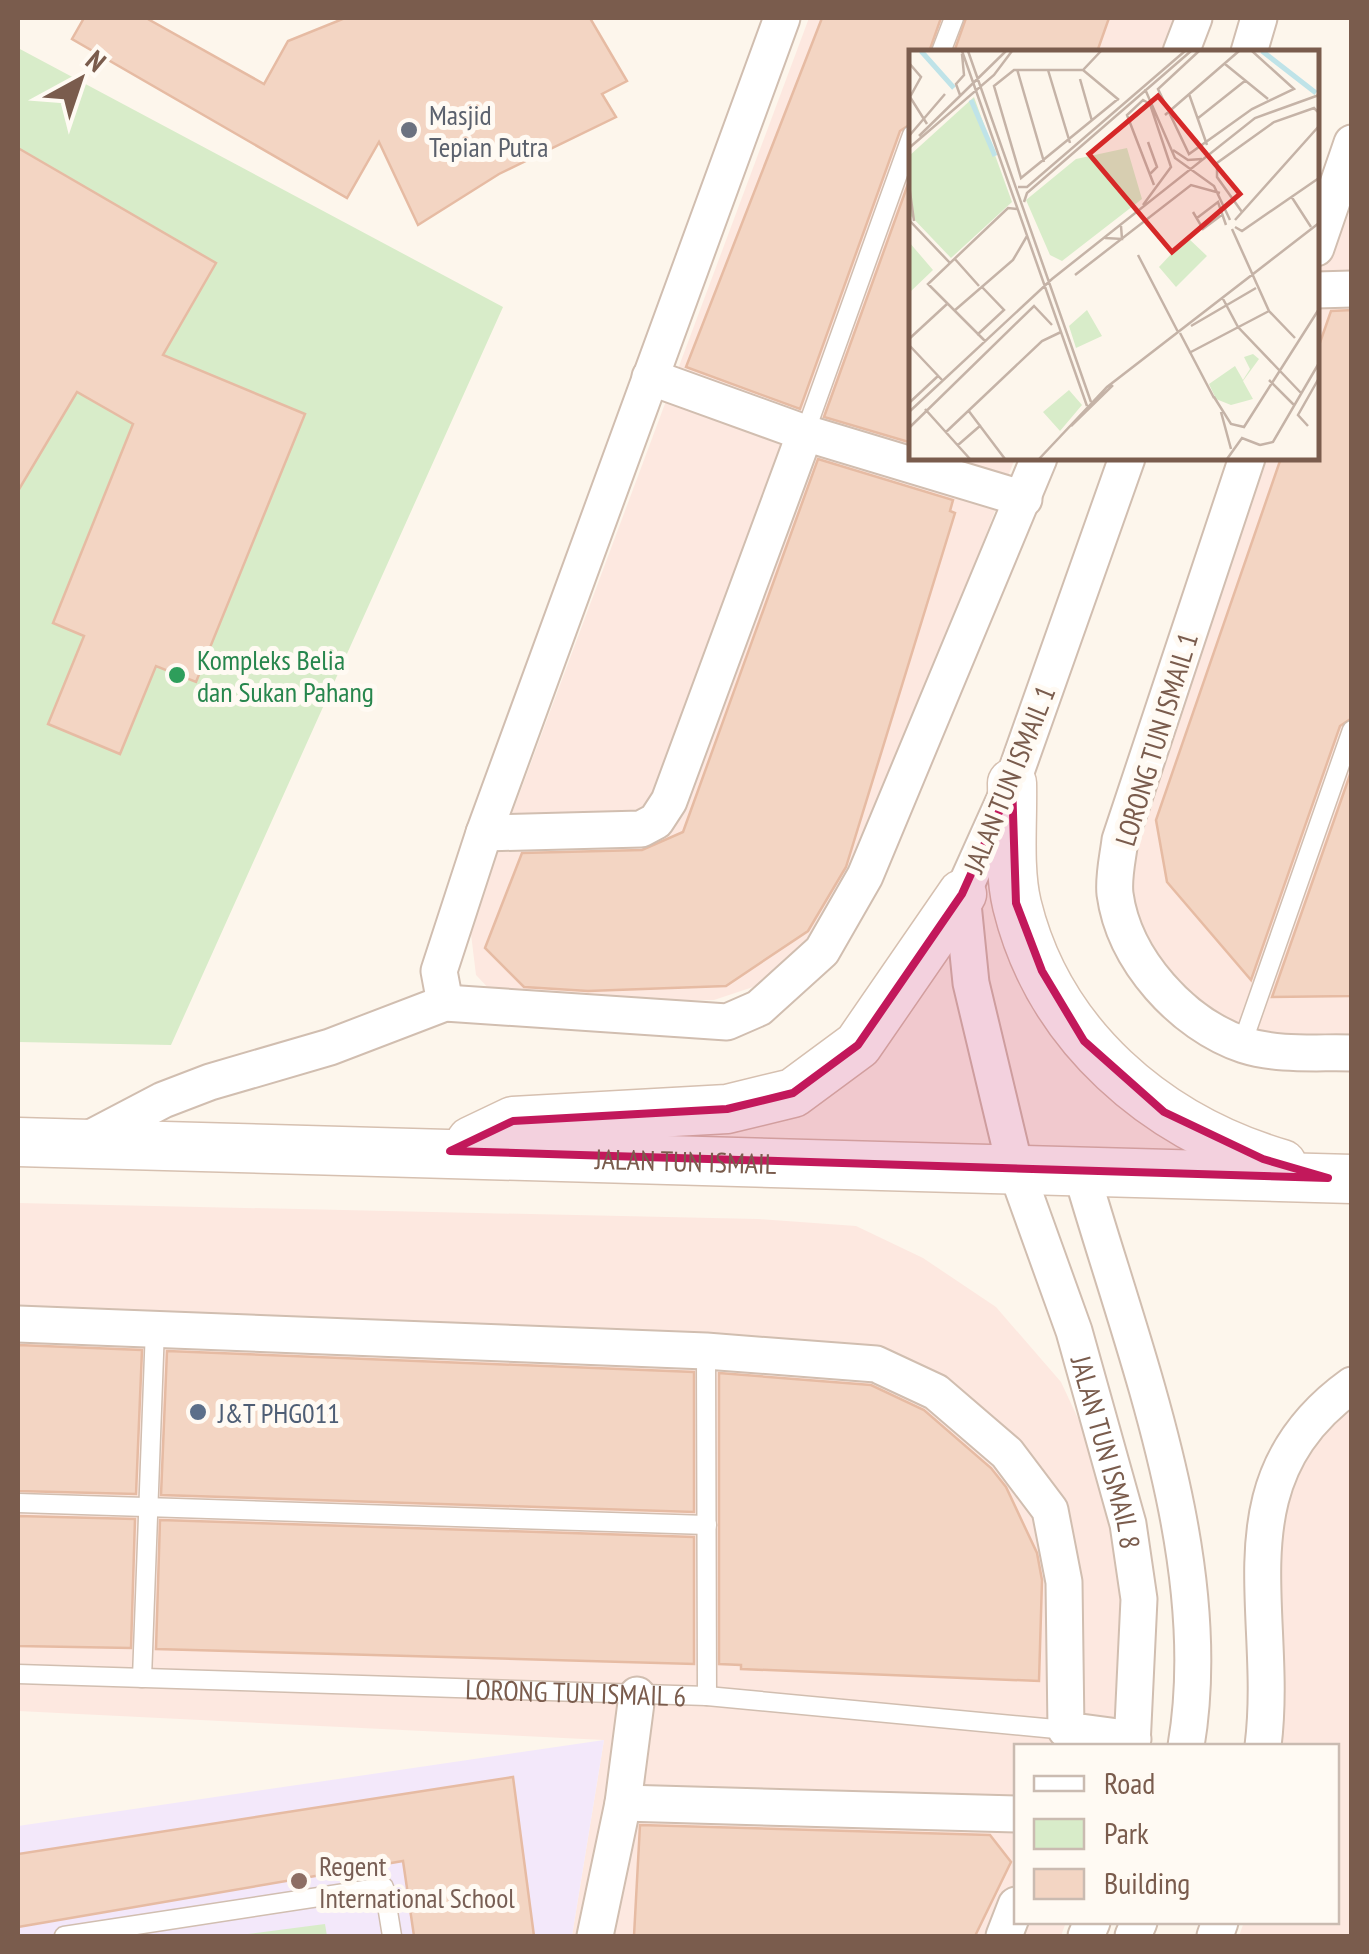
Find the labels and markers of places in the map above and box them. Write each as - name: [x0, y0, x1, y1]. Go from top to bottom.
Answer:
- place label: Masjid Tepian Putra: [429, 96, 548, 165]
- marker: Masjid Tepian Putra: [398, 119, 420, 141]
- place label: Kompleks Belia dan Sukan Pahang: [197, 641, 374, 710]
- marker: Kompleks Belia dan Sukan Pahang: [166, 664, 188, 686]
- place label: J&T PHG011: [217, 1394, 340, 1431]
- marker: J&T PHG011: [187, 1401, 209, 1423]
- place label: Regent International School: [319, 1847, 515, 1916]
- marker: Regent International School: [288, 1870, 310, 1892]

